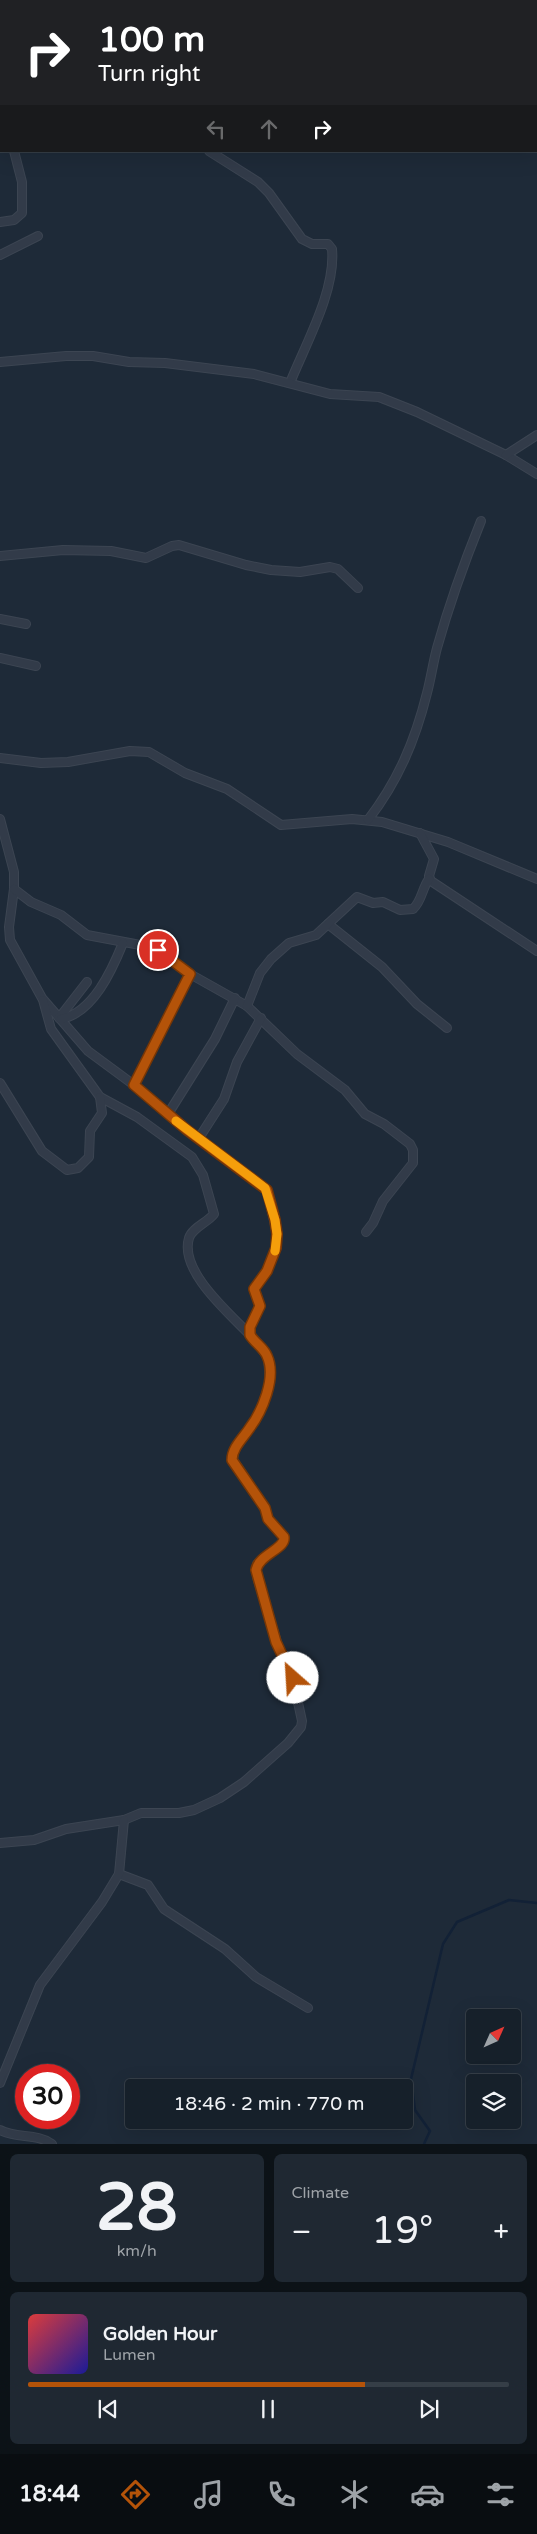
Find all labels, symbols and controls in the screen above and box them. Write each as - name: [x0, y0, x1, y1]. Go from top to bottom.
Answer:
- text: 100 m: [98, 19, 205, 61]
- icon: right: [15, 20, 80, 85]
- text: Turn right: [98, 61, 200, 87]
- icon: left: [202, 115, 230, 143]
- icon: ahead: [255, 115, 283, 143]
- icon: right: [308, 115, 336, 143]
- pin: [137, 929, 179, 971]
- icon: arrive: [144, 936, 172, 964]
- position arrow: [266, 1651, 318, 1703]
- north arrow: [466, 2009, 521, 2064]
- map controls: [466, 2009, 521, 2129]
- speed limit sign: 30: [15, 2064, 80, 2129]
- button: layers: [466, 2074, 521, 2129]
- text: 18:46 · 2 min · 770 m: [173, 2093, 365, 2115]
- text: 28: [96, 2169, 178, 2248]
- text: Climate: [292, 2183, 349, 2203]
- text: 19°: [371, 2208, 433, 2254]
- text: −: [292, 2215, 311, 2249]
- text: +: [493, 2215, 509, 2249]
- text: km/h: [117, 2241, 157, 2261]
- text: Golden Hour: [103, 2323, 217, 2345]
- text: Lumen: [103, 2345, 155, 2365]
- icon: previous: [94, 2395, 122, 2423]
- icon: pause: [254, 2395, 282, 2423]
- icon: next: [415, 2395, 443, 2423]
- icon: directions: [118, 2477, 153, 2512]
- icon: music: [191, 2477, 226, 2512]
- icon: phone: [264, 2477, 299, 2512]
- icon: climate: [337, 2477, 372, 2512]
- icon: car: [410, 2477, 445, 2512]
- icon: filters: [483, 2477, 518, 2512]
- text: 18:44: [19, 2481, 80, 2507]

